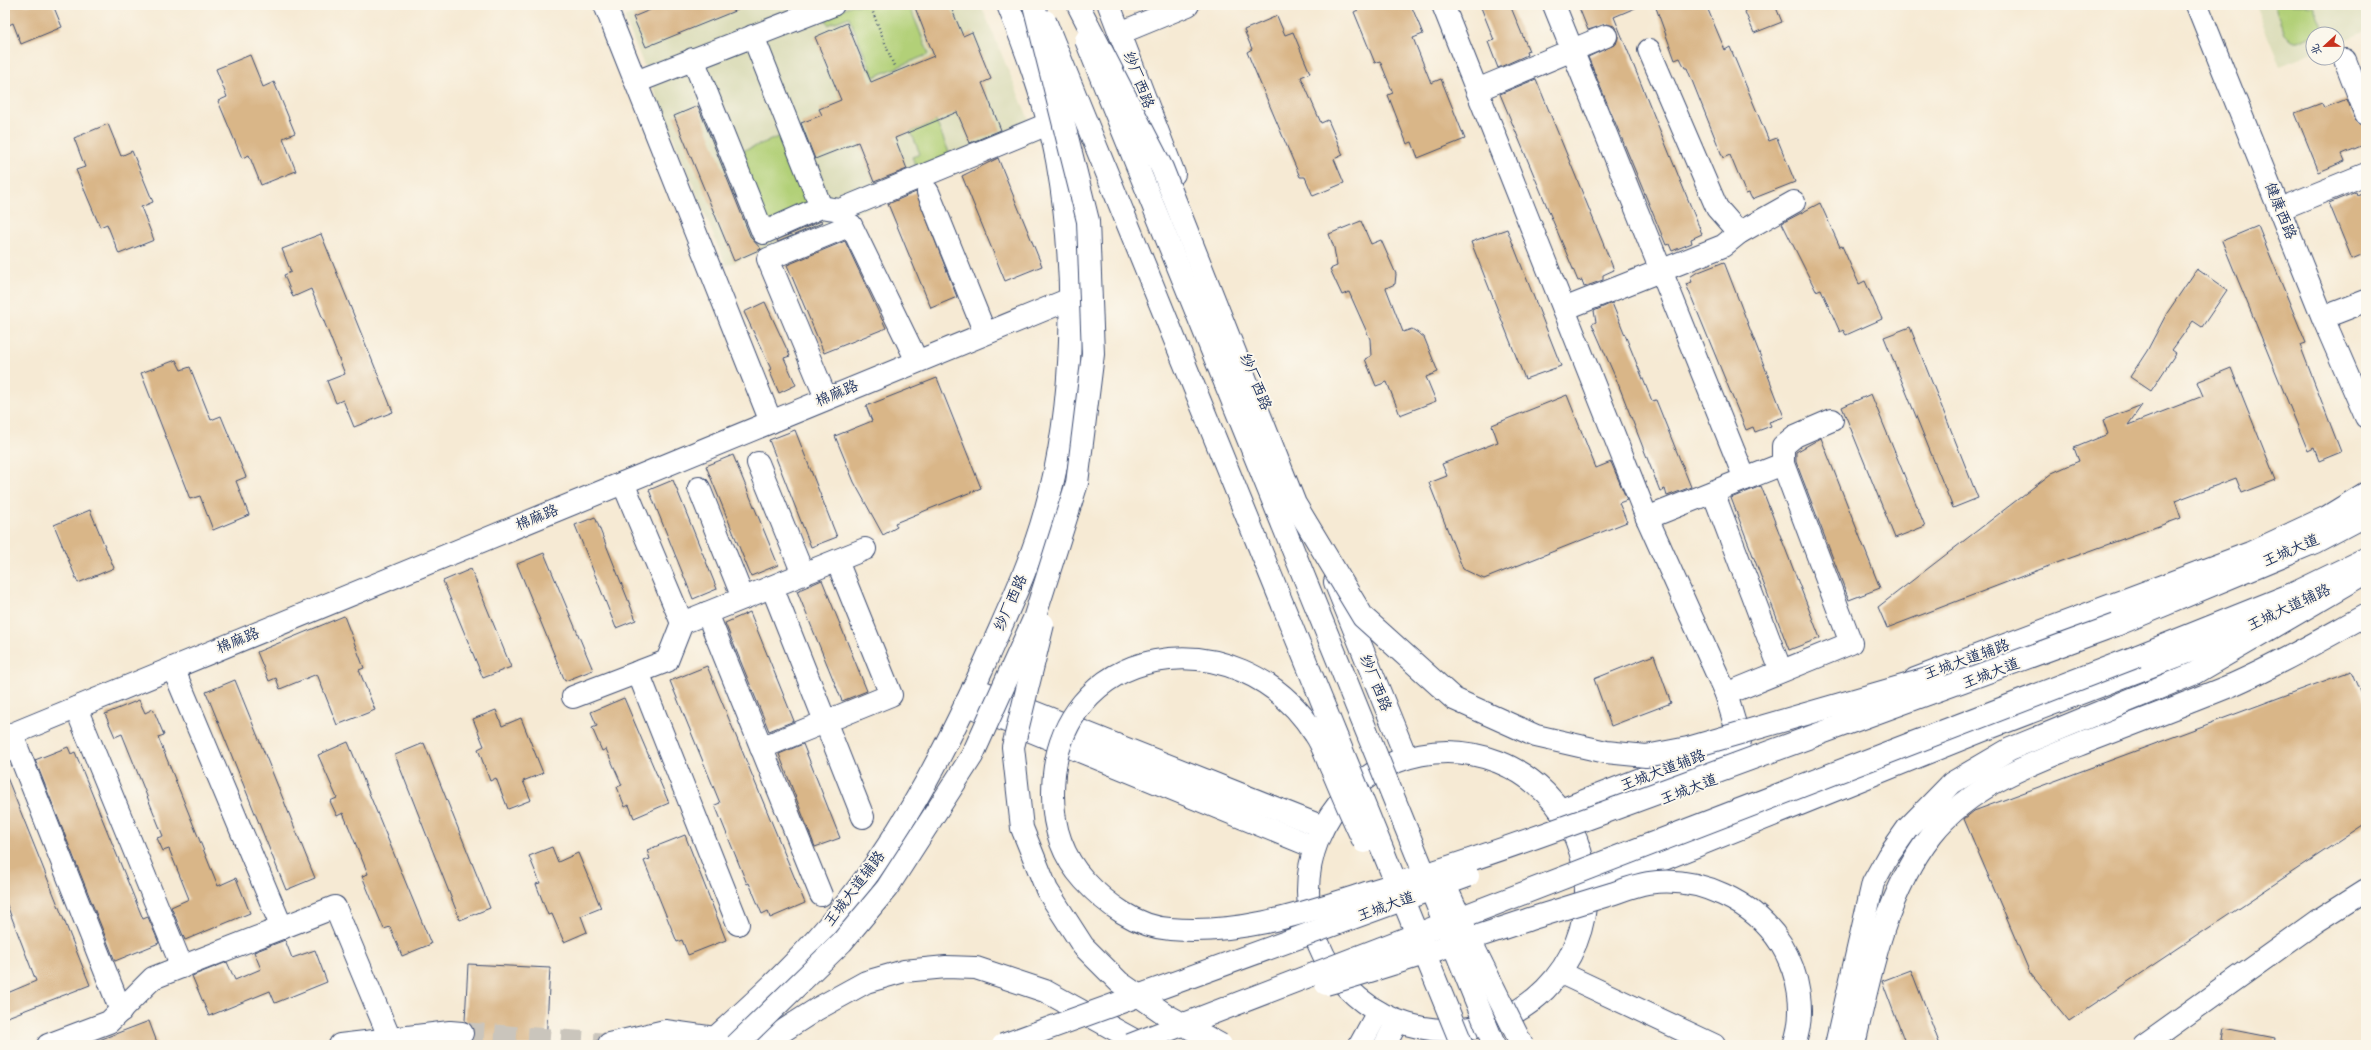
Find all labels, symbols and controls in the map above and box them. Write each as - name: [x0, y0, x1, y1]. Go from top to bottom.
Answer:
- north arrow: [2305, 26, 2345, 66]
- text: 北: [2308, 42, 2325, 57]
- street label: 纱厂西路: [1118, 48, 1158, 112]
- street label: 健康西路: [2259, 179, 2301, 243]
- street label: 纱厂西路: [1234, 350, 1276, 414]
- street label: 棉麻路: [812, 376, 862, 412]
- street label: 棉麻路: [512, 500, 562, 536]
- street label: 王城大道: [2259, 530, 2323, 572]
- street label: 纱厂西路: [990, 572, 1032, 634]
- street label: 王城大道辅路: [2244, 580, 2334, 636]
- street label: 棉麻路: [213, 623, 263, 659]
- street label: 王城大道辅路: [1922, 636, 2012, 684]
- street label: 纱厂西路: [1354, 651, 1396, 715]
- street label: 王城大道: [1960, 655, 2022, 693]
- street label: 王城大道辅路: [1618, 746, 1708, 796]
- street label: 王城大道: [1658, 771, 1720, 809]
- street label: 王城大道辅路: [820, 847, 890, 931]
- street label: 王城大道: [1354, 887, 1418, 927]

